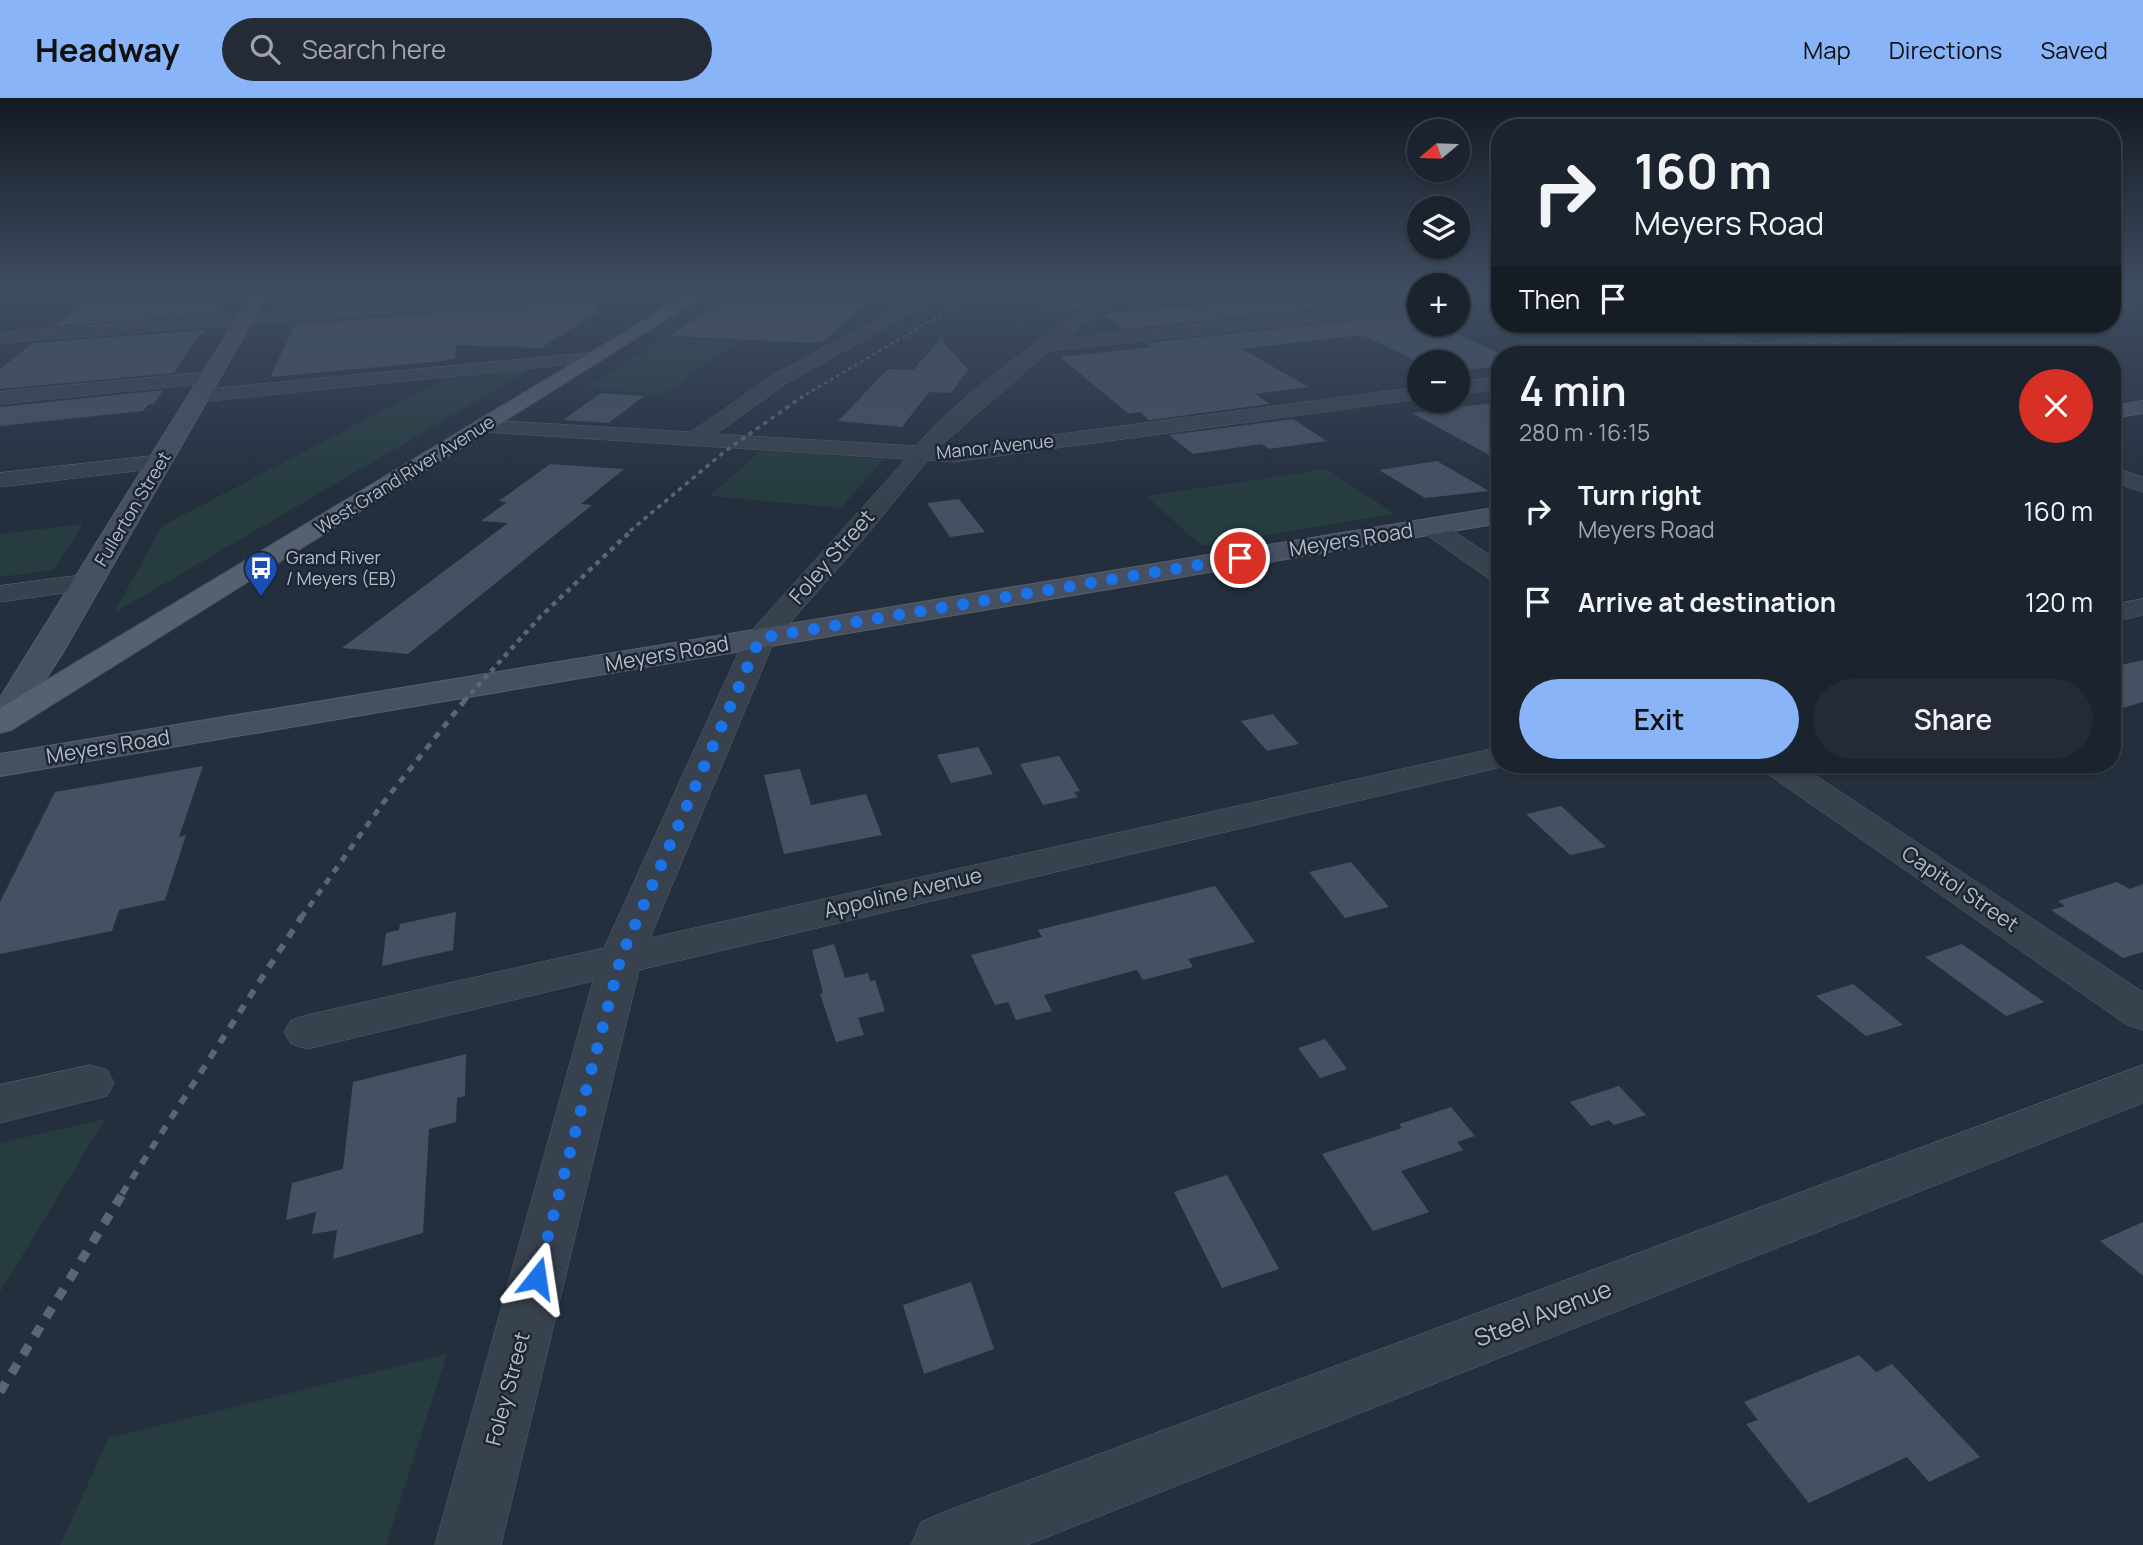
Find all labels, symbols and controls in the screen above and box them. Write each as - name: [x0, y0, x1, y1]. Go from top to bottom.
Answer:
- search box: [222, 18, 712, 81]
- text: Headway: [35, 27, 180, 72]
- icon: search: [246, 30, 284, 68]
- text: Search here: [302, 31, 446, 67]
- text: Map: [1803, 33, 1851, 66]
- text: Directions: [1889, 33, 2002, 66]
- text: Saved: [2040, 33, 2108, 66]
- north arrow: [1407, 119, 1470, 182]
- map controls: [1407, 119, 1470, 413]
- text: 160 m: [1634, 137, 1772, 204]
- icon: right: [1519, 147, 1610, 238]
- button: layers: [1407, 196, 1470, 259]
- text: Meyers Road: [1634, 201, 1824, 245]
- button: +: [1407, 273, 1470, 336]
- icon: arrive: [1594, 280, 1632, 318]
- text: Then: [1519, 281, 1580, 317]
- button: −: [1407, 350, 1470, 413]
- text: 4 min: [1519, 361, 1627, 419]
- button: close: [2019, 369, 2093, 443]
- street label: West Grand River Avenue: [310, 409, 499, 539]
- text: 280 m · 16:15: [1519, 416, 1650, 448]
- street label: Manor Avenue: [935, 428, 1055, 464]
- street label: Fullerton Street: [88, 447, 176, 570]
- text: Turn right: [1578, 477, 1702, 513]
- icon: right: [1519, 492, 1557, 530]
- text: 160 m: [2024, 493, 2093, 529]
- street label: Foley Street: [782, 503, 880, 610]
- text: Meyers Road: [1578, 513, 1715, 545]
- street label: Meyers Road: [1287, 515, 1415, 563]
- pin: [1210, 528, 1270, 588]
- icon: arrive: [1221, 539, 1259, 577]
- place label: Grand River / Meyers (EB): [286, 545, 398, 590]
- bus stop icon: Grand River / Meyers (EB): [242, 549, 280, 598]
- icon: arrive: [1519, 583, 1557, 621]
- text: Arrive at destination: [1578, 584, 1836, 620]
- text: 120 m: [2025, 584, 2093, 620]
- street label: Meyers Road: [603, 628, 731, 678]
- button: Exit: [1519, 679, 1799, 759]
- button: Share: [1813, 679, 2093, 759]
- street label: Meyers Road: [44, 722, 172, 770]
- street label: Capitol Street: [1897, 839, 2024, 938]
- street label: Appoline Avenue: [821, 860, 984, 924]
- position arrow: [500, 1241, 574, 1315]
- street label: Steel Avenue: [1469, 1271, 1616, 1354]
- street label: Foley Street: [478, 1329, 536, 1449]

